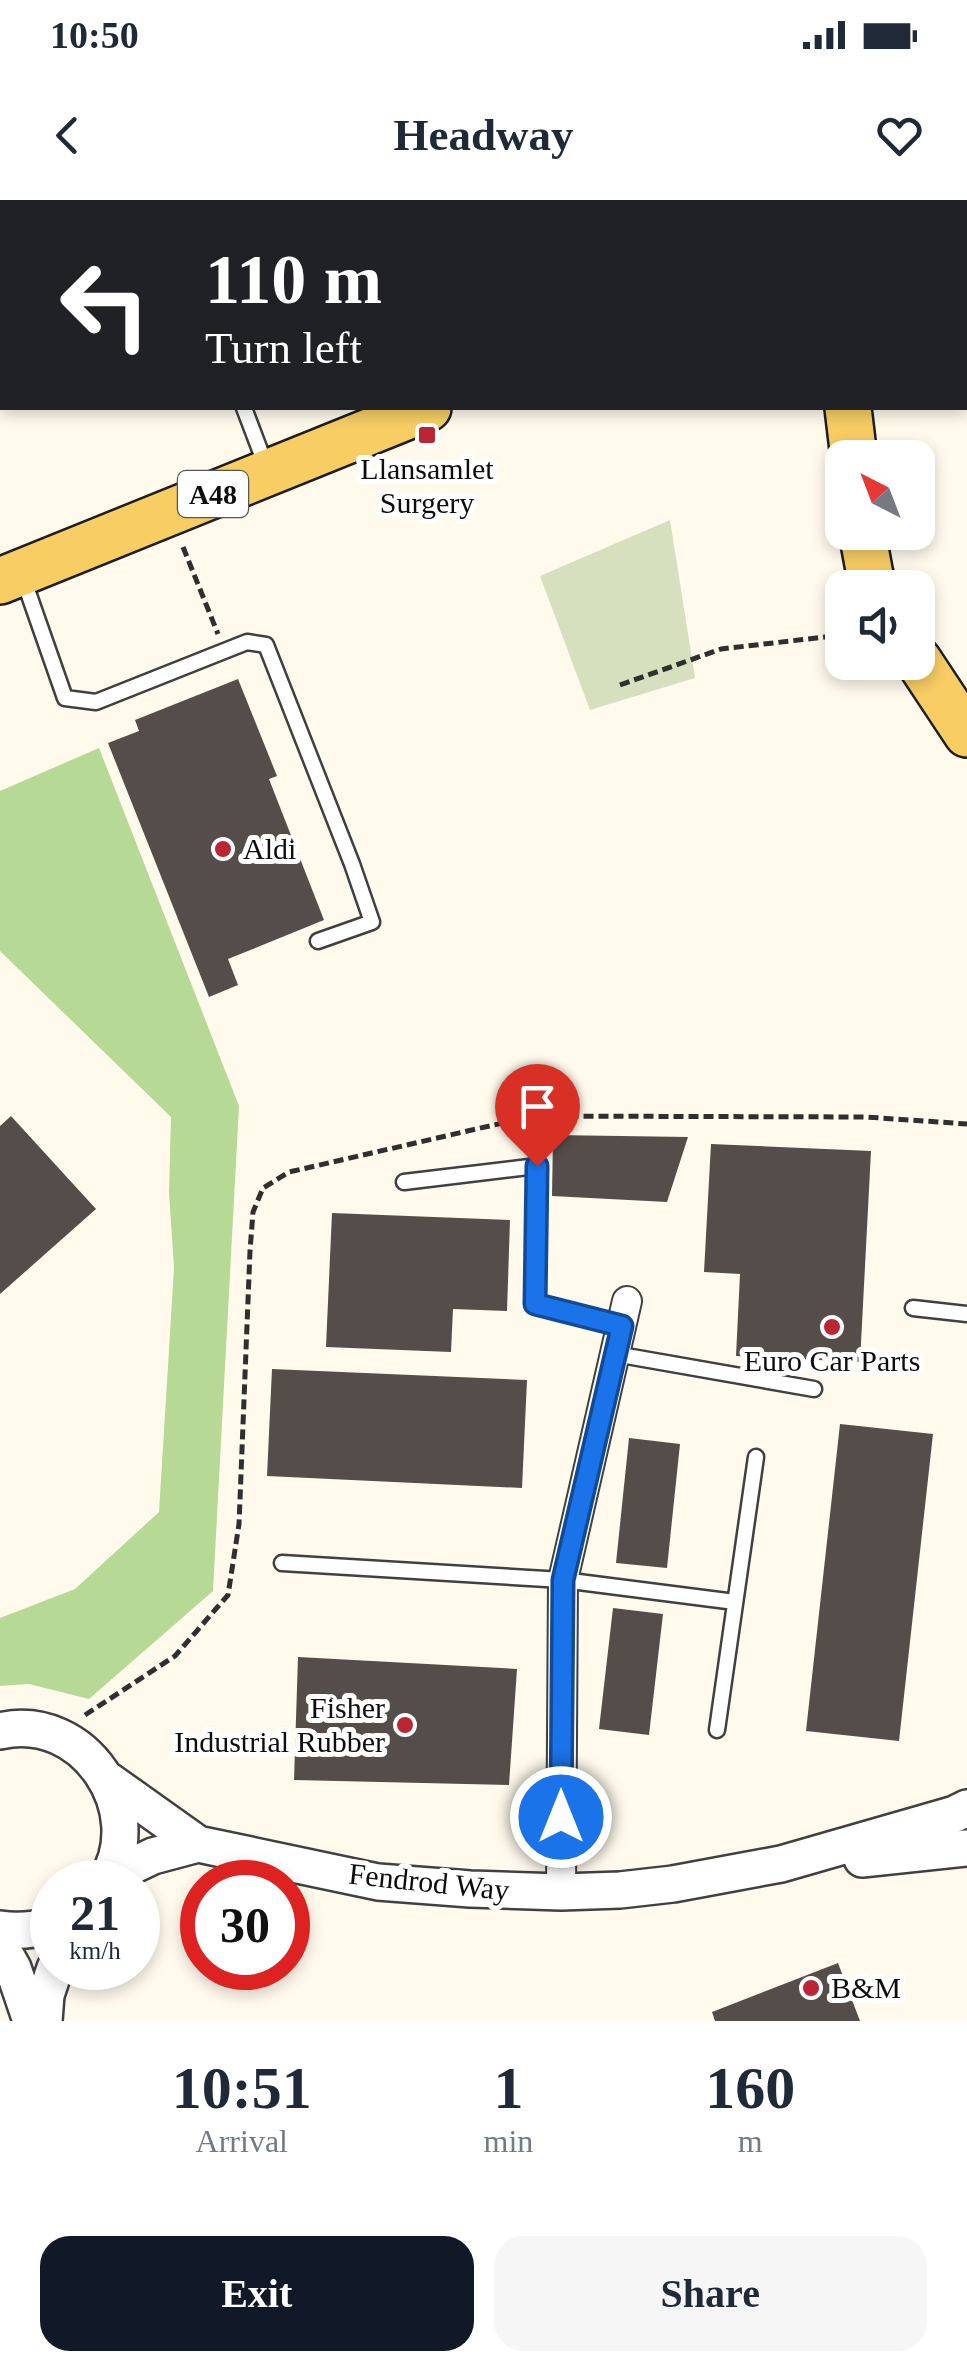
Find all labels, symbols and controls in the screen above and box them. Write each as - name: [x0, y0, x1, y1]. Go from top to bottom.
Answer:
- text: 10:50: [50, 14, 139, 56]
- icon: back: [40, 108, 95, 163]
- icon: heart: [872, 108, 927, 163]
- text: Headway: [394, 110, 574, 160]
- icon: left: [40, 240, 170, 370]
- text: 110 m: [205, 241, 382, 318]
- text: Turn left: [205, 323, 362, 373]
- marker: Llansamlet Surgery: [416, 424, 438, 446]
- north arrow: [825, 440, 935, 550]
- map controls: [825, 440, 935, 680]
- place label: Llansamlet Surgery: [360, 452, 494, 519]
- road number: A48: [178, 471, 248, 517]
- button: sound: [825, 570, 935, 680]
- place label: Aldi: [243, 832, 296, 865]
- marker: Aldi: [212, 838, 234, 860]
- pin: [495, 1064, 580, 1167]
- icon: arrive: [510, 1079, 565, 1134]
- marker: Euro Car Parts: [821, 1316, 843, 1338]
- place label: Euro Car Parts: [744, 1344, 920, 1377]
- place label: Fisher Industrial Rubber: [174, 1691, 385, 1758]
- marker: Fisher Industrial Rubber: [394, 1714, 416, 1736]
- position arrow: [509, 1765, 613, 1869]
- street label: Fendrod Way: [347, 1857, 511, 1906]
- speed limit sign: 30: [180, 1860, 310, 1990]
- text: 21: [70, 1885, 120, 1941]
- text: km/h: [69, 1937, 121, 1964]
- place label: B&M: [831, 1971, 901, 2004]
- marker: B&M: [800, 1977, 822, 1999]
- text: 10:51: [172, 2055, 312, 2121]
- text: 1: [493, 2055, 523, 2121]
- text: 160: [705, 2055, 795, 2121]
- text: Arrival: [196, 2123, 288, 2159]
- text: min: [484, 2123, 533, 2159]
- text: m: [738, 2123, 763, 2159]
- button: Exit: [40, 2236, 474, 2351]
- button: Share: [494, 2236, 927, 2351]

